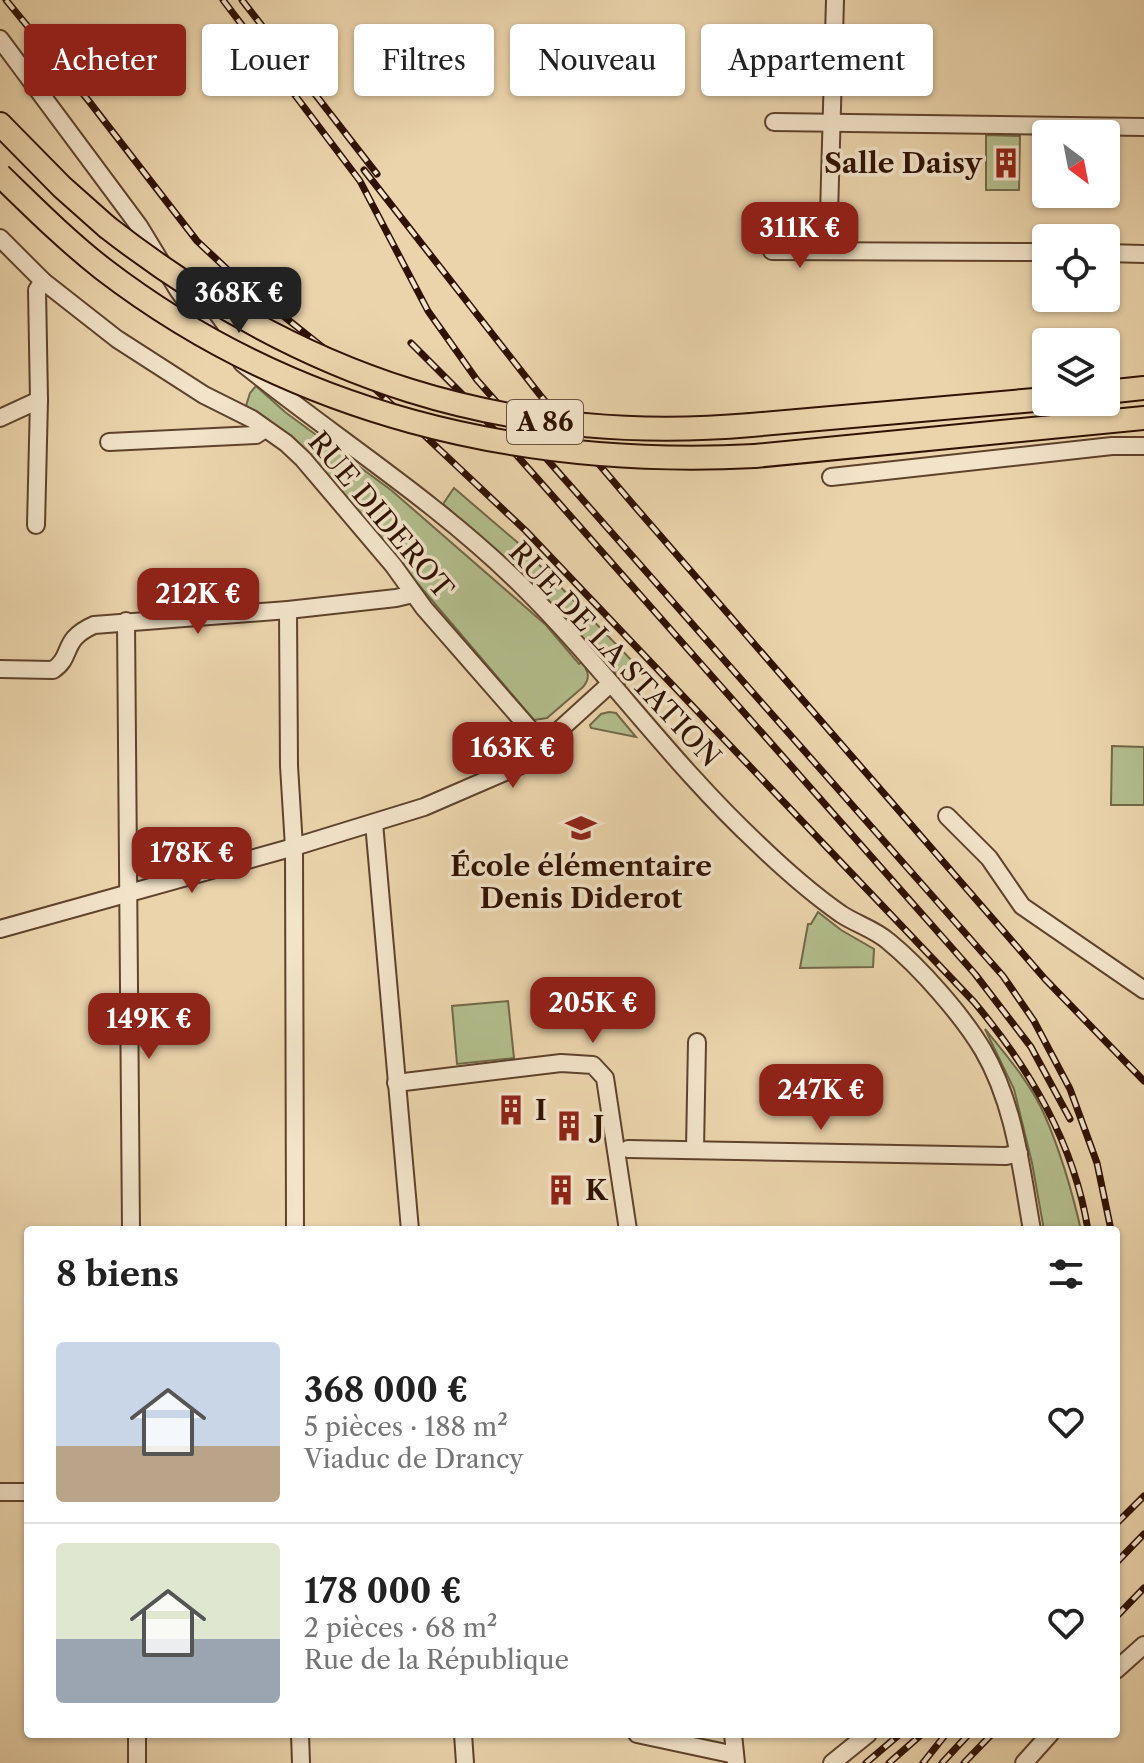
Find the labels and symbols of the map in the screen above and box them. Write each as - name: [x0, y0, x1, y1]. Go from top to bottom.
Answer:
- north arrow: [1032, 120, 1120, 208]
- place label: Salle Daisy: [824, 146, 983, 180]
- building icon: Salle Daisy: [989, 146, 1023, 180]
- pin: 311K €: [735, 202, 865, 270]
- pin: 368K €: [174, 267, 304, 335]
- road number: A 86: [507, 400, 583, 444]
- street label: RUE DIDEROT: [301, 425, 461, 605]
- street label: RUE DE LA STATION: [502, 535, 728, 773]
- pin: 212K €: [133, 568, 263, 636]
- pin: 163K €: [448, 722, 578, 790]
- school or university icon: École élémentaire Denis Diderot: [564, 811, 598, 845]
- pin: 178K €: [127, 827, 257, 895]
- place label: École élémentaire Denis Diderot: [450, 849, 712, 915]
- pin: 205K €: [528, 977, 658, 1045]
- pin: 149K €: [84, 993, 214, 1061]
- pin: 247K €: [756, 1064, 886, 1132]
- building icon: I: [494, 1093, 528, 1127]
- place label: I: [535, 1093, 547, 1127]
- building icon: J: [552, 1109, 586, 1143]
- place label: J: [588, 1109, 604, 1143]
- building icon: K: [544, 1173, 578, 1207]
- place label: K: [585, 1173, 609, 1207]

